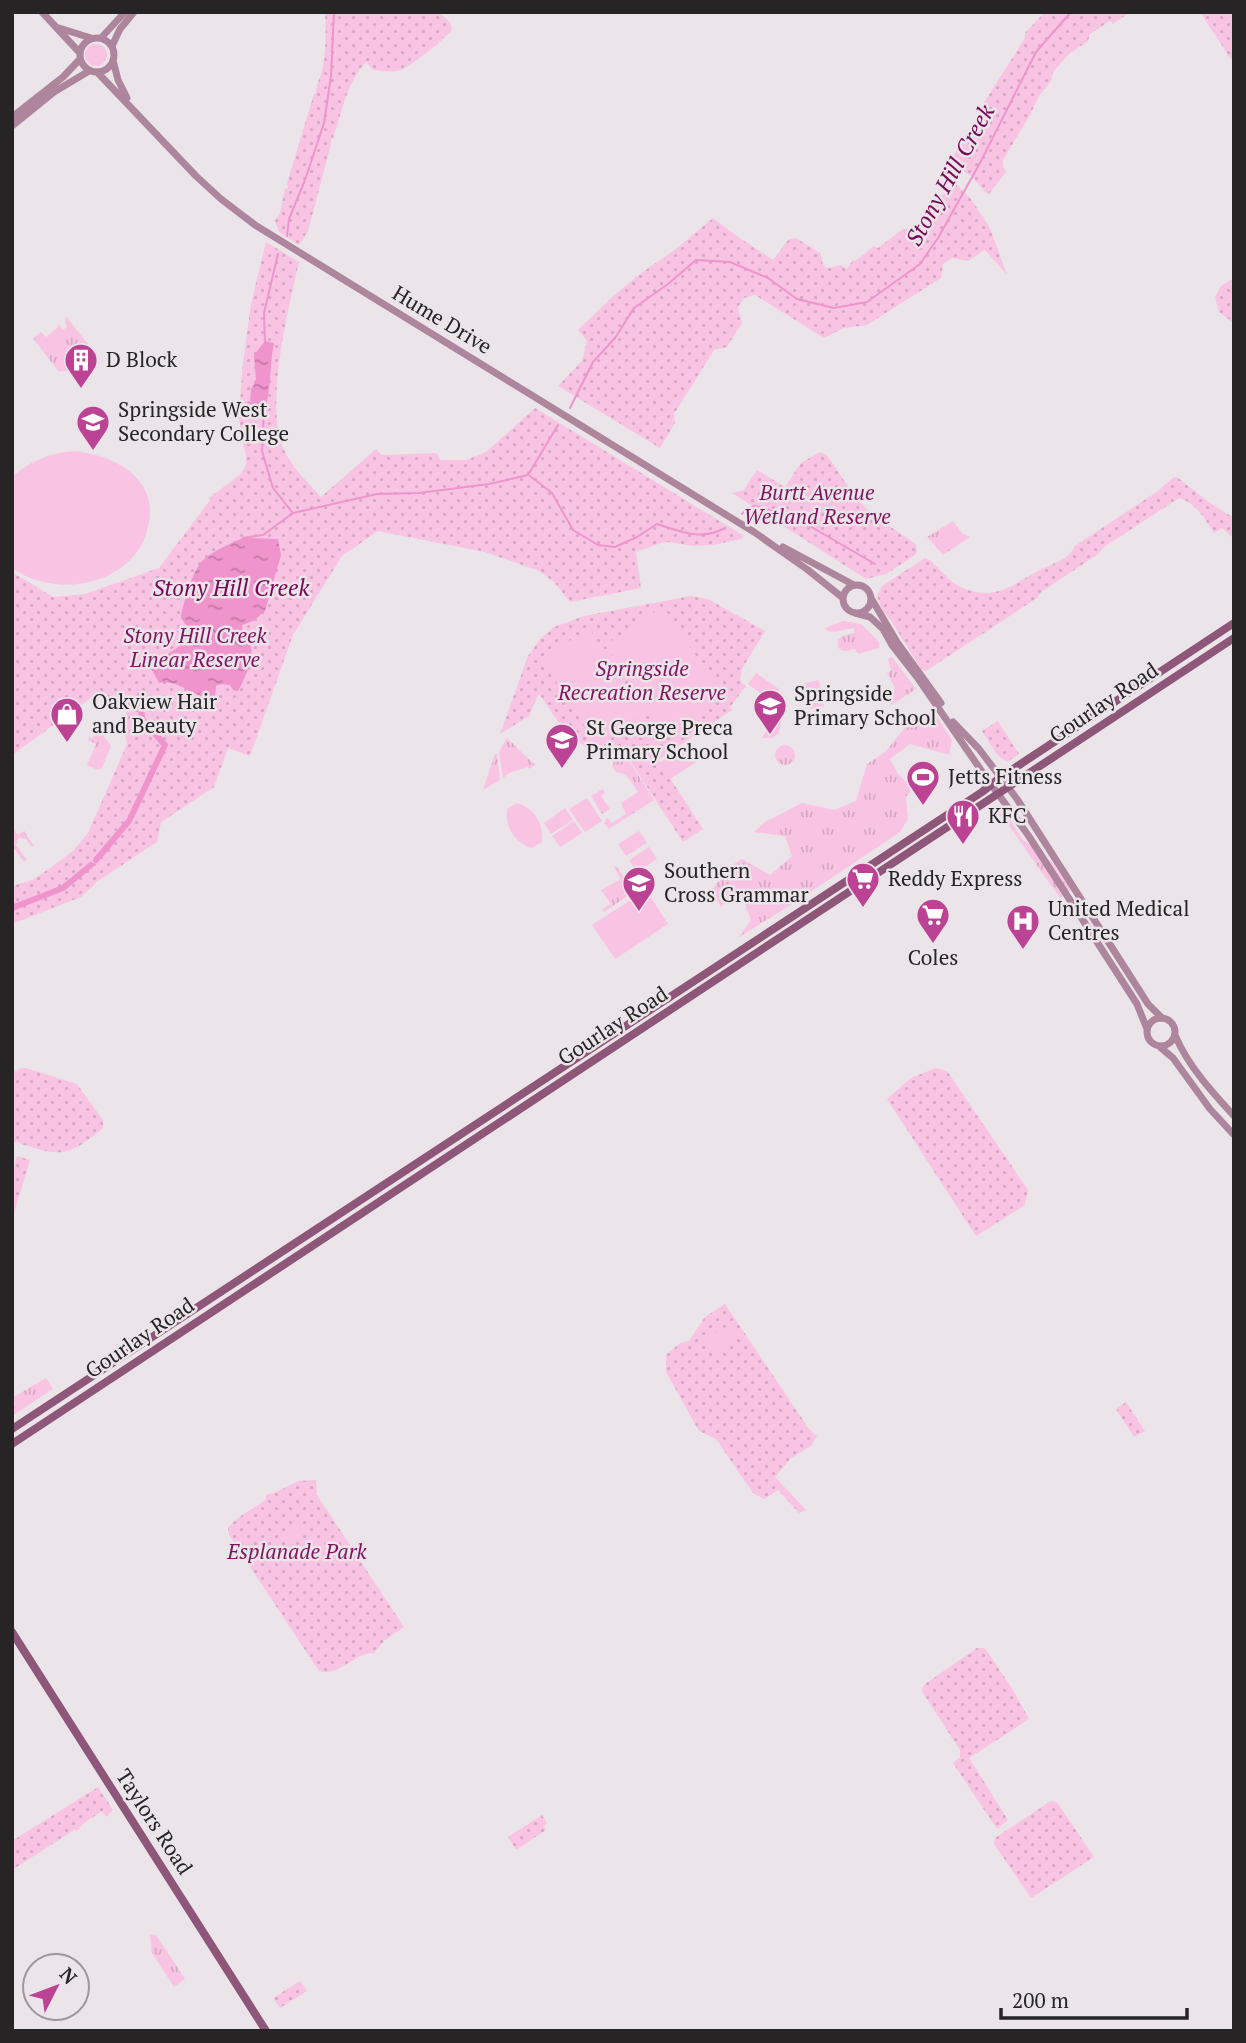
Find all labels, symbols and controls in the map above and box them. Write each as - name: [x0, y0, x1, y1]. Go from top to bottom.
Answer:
- water label: Stony Hill Creek: [898, 98, 1002, 251]
- street label: Hume Drive: [388, 279, 497, 360]
- building icon: D Block: [62, 341, 100, 390]
- place label: D Block: [106, 345, 178, 373]
- place label: Springside West Secondary College: [118, 395, 289, 447]
- school or university icon: Springside West Secondary College: [74, 403, 112, 452]
- park label: Burtt Avenue Wetland Reserve: [743, 478, 891, 530]
- water label: Stony Hill Creek: [153, 572, 310, 603]
- park label: Stony Hill Creek Linear Reserve: [123, 621, 268, 673]
- park label: Springside Recreation Reserve: [557, 654, 726, 706]
- street label: Gourlay Road: [1044, 655, 1164, 749]
- place label: Springside Primary School: [794, 679, 937, 731]
- place label: Oakview Hair and Beauty: [92, 687, 217, 739]
- school or university icon: Springside Primary School: [751, 687, 789, 736]
- shop icon: Oakview Hair and Beauty: [48, 695, 86, 744]
- place label: St George Preca Primary School: [586, 713, 733, 765]
- school or university icon: St George Preca Primary School: [543, 721, 581, 770]
- sports icon: Jetts Fitness: [904, 758, 942, 807]
- place label: Jetts Fitness: [948, 762, 1062, 790]
- restaurant icon: KFC: [944, 797, 982, 846]
- place label: KFC: [988, 801, 1027, 829]
- place label: Southern Cross Grammar: [664, 856, 809, 908]
- supermarket icon: Reddy Express: [844, 860, 882, 909]
- school or university icon: Southern Cross Grammar: [620, 864, 658, 913]
- place label: Reddy Express: [888, 864, 1022, 892]
- place label: United Medical Centres: [1048, 894, 1189, 946]
- supermarket icon: Coles: [914, 896, 952, 945]
- hospital icon: United Medical Centres: [1004, 902, 1042, 951]
- place label: Coles: [908, 943, 958, 971]
- street label: Gourlay Road: [552, 979, 673, 1071]
- street label: Gourlay Road: [80, 1290, 200, 1384]
- park label: Esplanade Park: [226, 1537, 368, 1565]
- street label: Taylors Road: [110, 1763, 200, 1880]
- north arrow: [21, 1952, 91, 2022]
- text: N: [55, 1962, 84, 1989]
- scale bar: [1001, 1976, 1186, 2020]
- text: 200 m: [1012, 1986, 1069, 2014]

